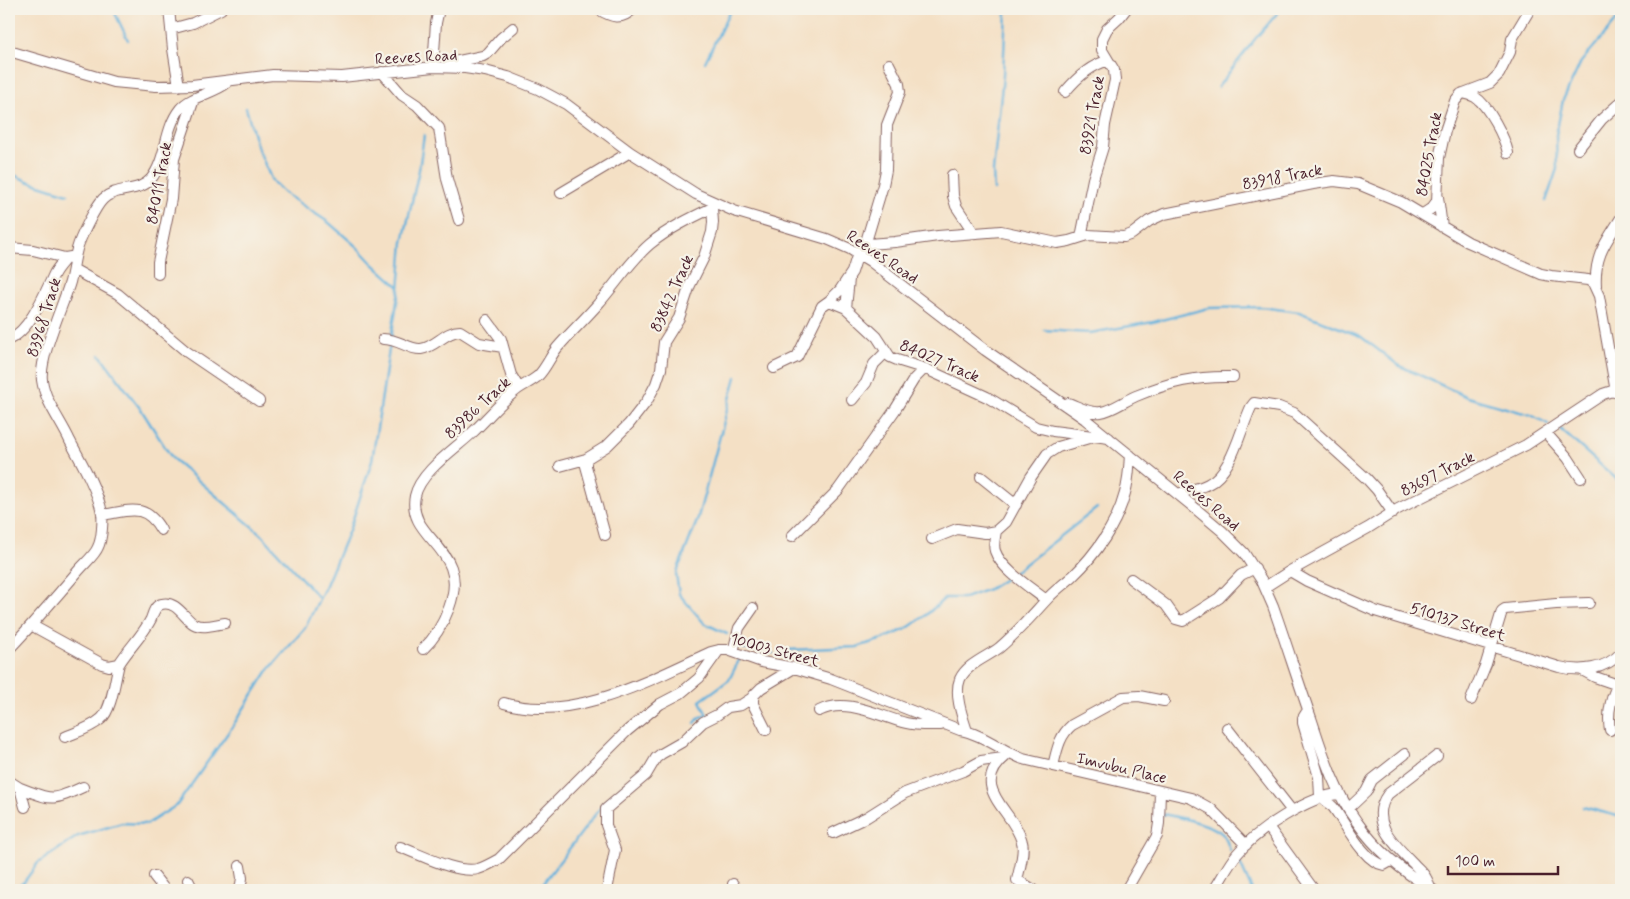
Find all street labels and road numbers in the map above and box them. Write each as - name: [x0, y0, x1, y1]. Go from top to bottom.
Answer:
- street label: Reeves Road: [374, 45, 458, 70]
- street label: 83921 Track: [1075, 74, 1110, 156]
- street label: 84025 Track: [1412, 110, 1447, 198]
- street label: 84011 Track: [142, 141, 177, 226]
- street label: 83918 Track: [1241, 159, 1324, 195]
- street label: Reeves Road: [842, 225, 922, 289]
- street label: 83842 Track: [646, 251, 699, 336]
- street label: 83968 Track: [22, 275, 66, 360]
- street label: 84027 Track: [896, 335, 983, 388]
- street label: 83986 Track: [441, 372, 515, 444]
- street label: 83697 Track: [1397, 447, 1478, 502]
- street label: Reeves Road: [1168, 466, 1244, 536]
- street label: 510137 Street: [1407, 598, 1509, 647]
- street label: 10003 Street: [728, 628, 822, 673]
- street label: Imvubu Place: [1075, 748, 1169, 789]

